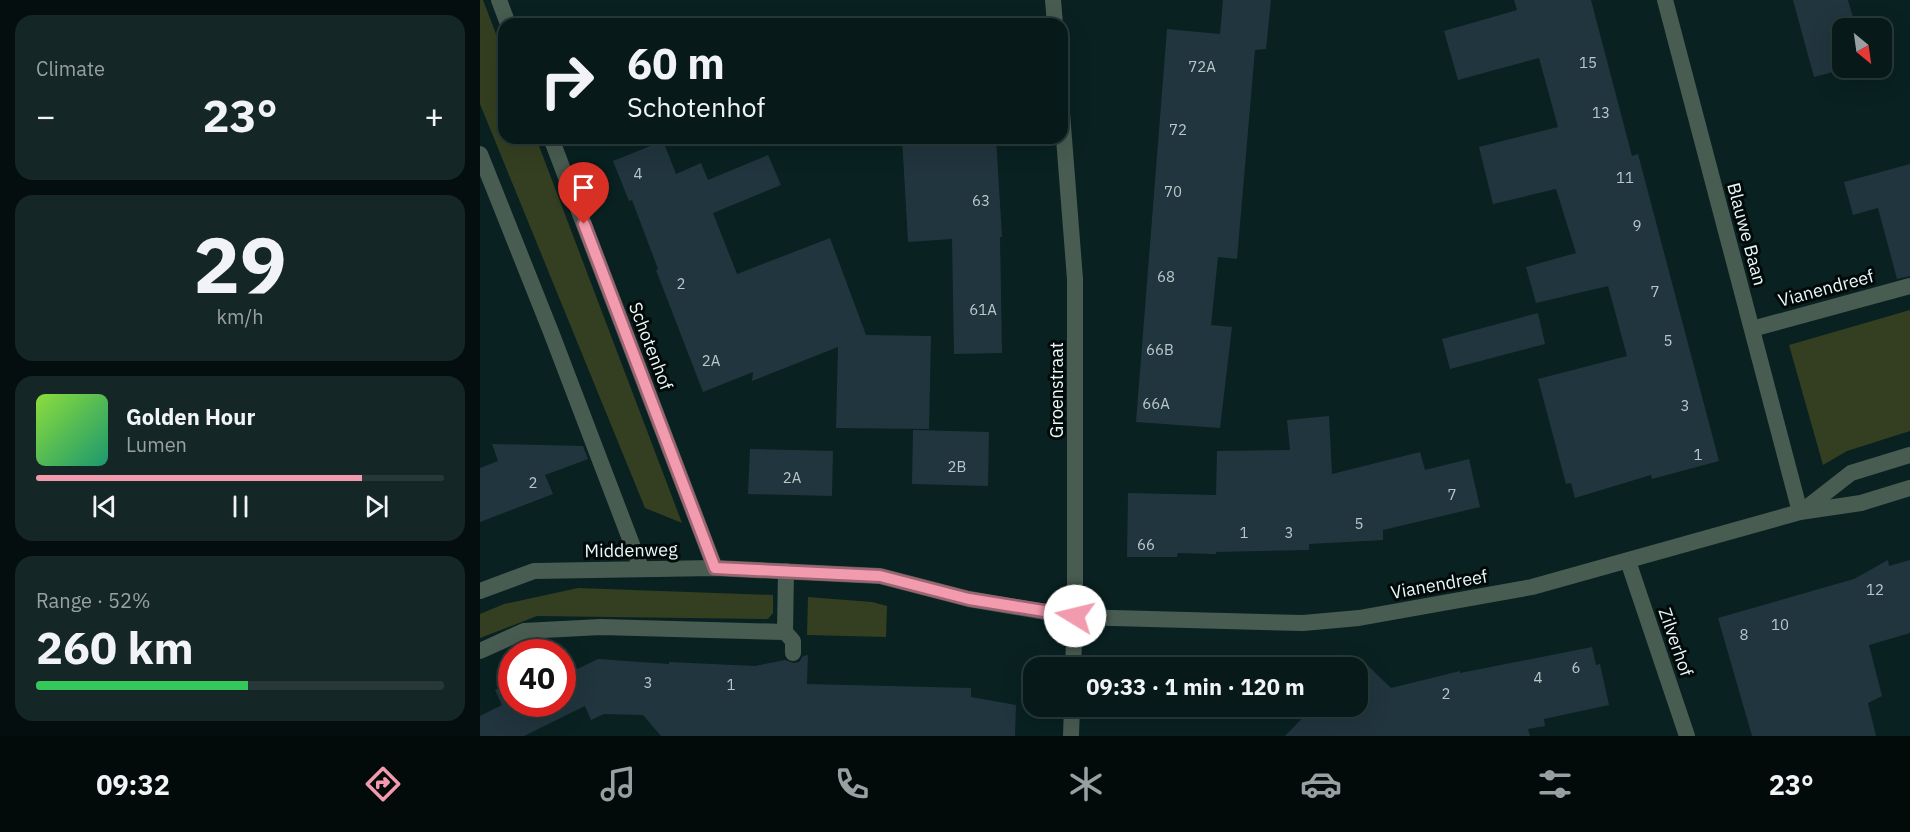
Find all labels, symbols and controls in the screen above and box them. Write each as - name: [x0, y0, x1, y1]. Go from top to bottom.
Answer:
- north arrow: [1832, 18, 1892, 78]
- map controls: [1832, 18, 1892, 78]
- text: 60 m: [627, 36, 725, 91]
- icon: right: [528, 42, 606, 120]
- house number: 15: [1579, 53, 1597, 72]
- text: Climate: [36, 55, 105, 82]
- house number: 72A: [1188, 57, 1216, 76]
- text: 23°: [202, 86, 278, 144]
- text: Schotenhof: [627, 89, 765, 124]
- text: −: [36, 94, 56, 137]
- text: +: [424, 94, 444, 137]
- house number: 13: [1592, 103, 1610, 122]
- house number: 72: [1169, 120, 1187, 139]
- pin: [558, 162, 609, 224]
- house number: 4: [633, 164, 643, 183]
- house number: 11: [1616, 168, 1634, 187]
- icon: arrive: [567, 171, 600, 204]
- street label: Blauwe Baan: [1722, 180, 1772, 288]
- house number: 70: [1164, 182, 1182, 201]
- house number: 63: [972, 191, 990, 210]
- text: 29: [193, 213, 287, 314]
- house number: 9: [1632, 216, 1642, 235]
- street label: Vianendreef: [1776, 264, 1876, 312]
- house number: 68: [1157, 267, 1175, 286]
- house number: 2: [676, 274, 686, 293]
- house number: 7: [1650, 282, 1660, 301]
- street label: Schotenhof: [624, 299, 678, 393]
- house number: 61A: [969, 300, 997, 319]
- text: km/h: [216, 303, 264, 330]
- house number: 5: [1663, 331, 1673, 350]
- house number: 66B: [1146, 340, 1174, 359]
- street label: Groenstraat: [1045, 342, 1068, 438]
- house number: 2A: [702, 351, 721, 370]
- house number: 66A: [1142, 394, 1170, 413]
- house number: 3: [1680, 396, 1690, 415]
- text: Golden Hour: [126, 402, 255, 431]
- text: Lumen: [126, 431, 187, 458]
- house number: 1: [1693, 445, 1703, 464]
- house number: 2B: [948, 457, 966, 476]
- house number: 2A: [783, 468, 802, 487]
- house number: 2: [528, 473, 538, 492]
- house number: 7: [1447, 485, 1457, 504]
- icon: previous: [88, 490, 121, 523]
- icon: pause: [224, 490, 257, 523]
- icon: next: [360, 490, 393, 523]
- house number: 5: [1354, 514, 1364, 533]
- house number: 1: [1239, 523, 1249, 542]
- house number: 3: [1284, 523, 1294, 542]
- house number: 66: [1137, 535, 1155, 554]
- street label: Middenweg: [584, 538, 678, 562]
- street label: Vianendreef: [1389, 564, 1489, 604]
- house number: 12: [1866, 580, 1884, 599]
- position arrow: [1043, 584, 1107, 648]
- text: Range · 52%: [36, 587, 151, 614]
- street label: Zilverhof: [1654, 605, 1698, 679]
- house number: 10: [1771, 615, 1789, 634]
- text: 260 km: [36, 618, 194, 676]
- house number: 8: [1739, 625, 1749, 644]
- speed limit sign: 40: [498, 639, 576, 717]
- house number: 6: [1571, 658, 1581, 677]
- house number: 4: [1533, 668, 1543, 687]
- text: 09:33 · 1 min · 120 m: [1086, 672, 1305, 701]
- house number: 3: [643, 673, 653, 692]
- house number: 1: [726, 675, 736, 694]
- house number: 2: [1441, 684, 1451, 703]
- icon: directions: [362, 763, 404, 805]
- icon: music: [597, 763, 639, 805]
- icon: phone: [831, 763, 873, 805]
- icon: climate: [1065, 763, 1107, 805]
- icon: car: [1300, 763, 1342, 805]
- icon: filters: [1534, 763, 1576, 805]
- text: 09:32: [96, 767, 170, 802]
- text: 23°: [1769, 767, 1814, 802]

